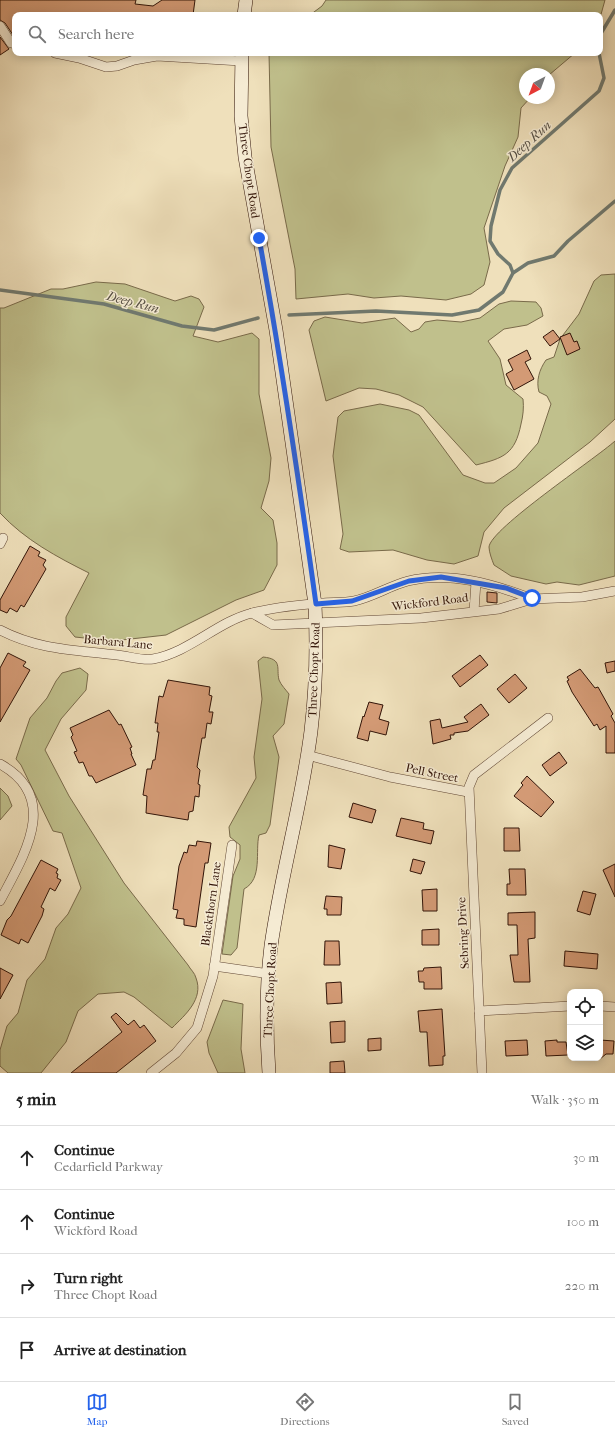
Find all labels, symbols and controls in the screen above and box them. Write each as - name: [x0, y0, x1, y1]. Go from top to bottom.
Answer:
- search box: [12, 12, 603, 56]
- icon: search: [26, 23, 48, 45]
- text: Search here: [58, 25, 134, 43]
- north arrow: [519, 68, 555, 104]
- water label: Deep Run: [503, 118, 554, 165]
- street label: Three Chopt Road: [235, 123, 263, 220]
- route end: [250, 229, 268, 247]
- water label: Deep Run: [104, 288, 161, 316]
- route start: [523, 589, 541, 607]
- street label: Wickford Road: [390, 590, 470, 614]
- street label: Three Chopt Road: [305, 622, 323, 718]
- street label: Barbara Lane: [83, 632, 153, 652]
- street label: Pell Street: [404, 761, 460, 786]
- street label: Blackthorn Lane: [198, 861, 224, 947]
- street label: Sebring Drive: [454, 896, 472, 969]
- street label: Three Chopt Road: [261, 941, 280, 1038]
- map controls: [567, 989, 603, 1061]
- button: locate: [567, 989, 603, 1025]
- button: layers: [567, 1025, 603, 1061]
- text: 5 min: [16, 1089, 56, 1109]
- text: Walk · 350 m: [531, 1092, 599, 1107]
- text: Continue: [54, 1141, 114, 1159]
- icon: ahead: [16, 1147, 38, 1169]
- text: 30 m: [573, 1150, 599, 1165]
- text: Cedarfield Parkway: [54, 1159, 163, 1174]
- text: Continue: [54, 1205, 114, 1223]
- icon: ahead: [16, 1211, 38, 1233]
- text: 100 m: [566, 1214, 599, 1229]
- text: Wickford Road: [54, 1223, 138, 1238]
- text: Turn right: [54, 1269, 123, 1287]
- icon: right: [16, 1275, 38, 1297]
- text: 220 m: [565, 1278, 599, 1293]
- text: Three Chopt Road: [54, 1287, 157, 1302]
- icon: arrive: [16, 1339, 38, 1361]
- text: Arrive at destination: [54, 1341, 186, 1359]
- tab: Map: [86, 1391, 108, 1428]
- tab: Directions: [280, 1391, 330, 1428]
- tab: Saved: [502, 1391, 529, 1428]

